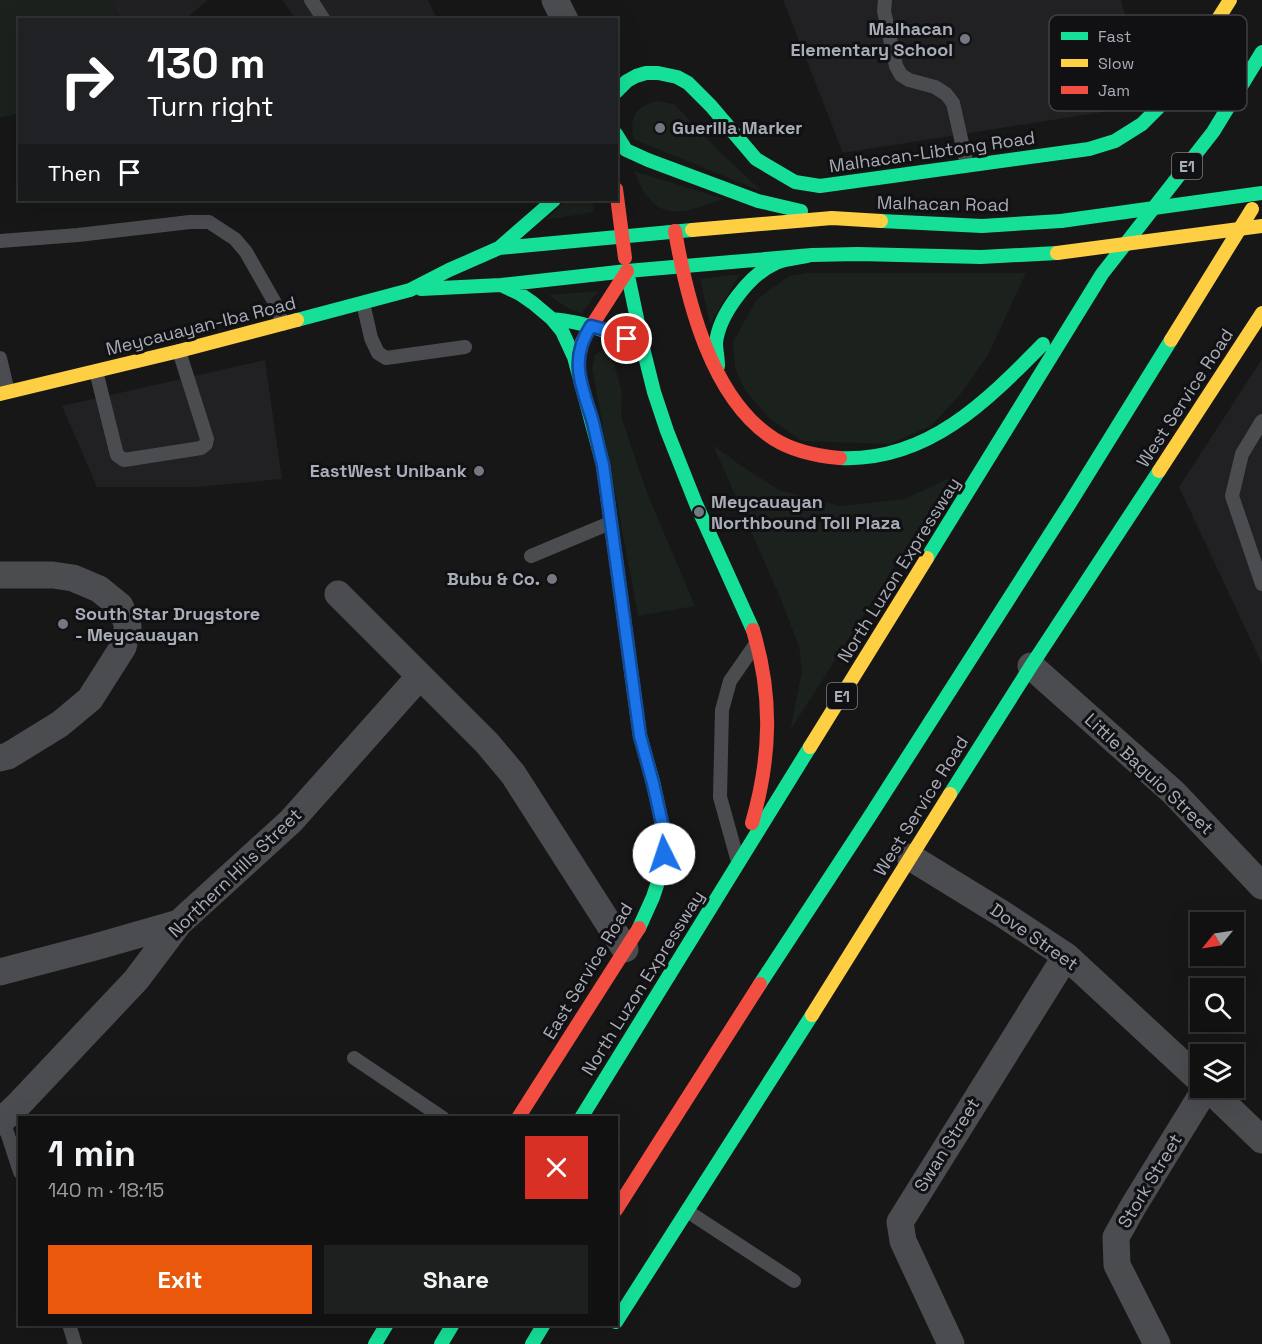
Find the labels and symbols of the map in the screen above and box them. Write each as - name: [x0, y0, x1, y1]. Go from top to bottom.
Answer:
- legend: [1049, 15, 1247, 111]
- place label: Malhacan Elementary School: [790, 17, 953, 61]
- text: Fast: [1098, 26, 1131, 47]
- marker: Malhacan Elementary School: [958, 32, 972, 46]
- text: Slow: [1098, 53, 1134, 74]
- text: Jam: [1098, 80, 1130, 101]
- place label: Guerilla Marker: [672, 116, 802, 139]
- marker: Guerilla Marker: [653, 121, 667, 135]
- street label: Malhacan-Libtong Road: [827, 126, 1036, 177]
- road number: E1: [1172, 153, 1202, 179]
- street label: Malhacan Road: [877, 191, 1009, 216]
- street label: Meycauayan-Iba Road: [103, 291, 298, 360]
- pin: [601, 313, 652, 364]
- street label: West Service Road: [1131, 324, 1238, 472]
- place label: EastWest Unibank: [310, 459, 467, 482]
- marker: EastWest Unibank: [472, 464, 486, 478]
- street label: North Luzon Expressway: [832, 473, 965, 667]
- place label: Meycauayan Northbound Toll Plaza: [711, 490, 901, 534]
- marker: Meycauayan Northbound Toll Plaza: [692, 505, 706, 519]
- place label: Bubu & Co.: [447, 567, 540, 590]
- marker: Bubu & Co.: [545, 572, 559, 586]
- place label: South Star Drugstore - Meycauayan: [75, 602, 260, 646]
- marker: South Star Drugstore - Meycauayan: [56, 617, 70, 631]
- road number: E1: [827, 683, 857, 709]
- street label: Little Baguio Street: [1080, 708, 1219, 839]
- street label: West Service Road: [868, 731, 973, 880]
- street label: Northern Hills Street: [163, 803, 306, 942]
- position arrow: [632, 822, 696, 886]
- street label: North Luzon Expressway: [576, 886, 709, 1080]
- street label: East Service Road: [538, 898, 637, 1043]
- street label: Dove Street: [986, 898, 1083, 975]
- north arrow: [1190, 912, 1244, 966]
- street label: Swan Street: [909, 1094, 984, 1196]
- street label: Stork Street: [1112, 1129, 1187, 1232]

